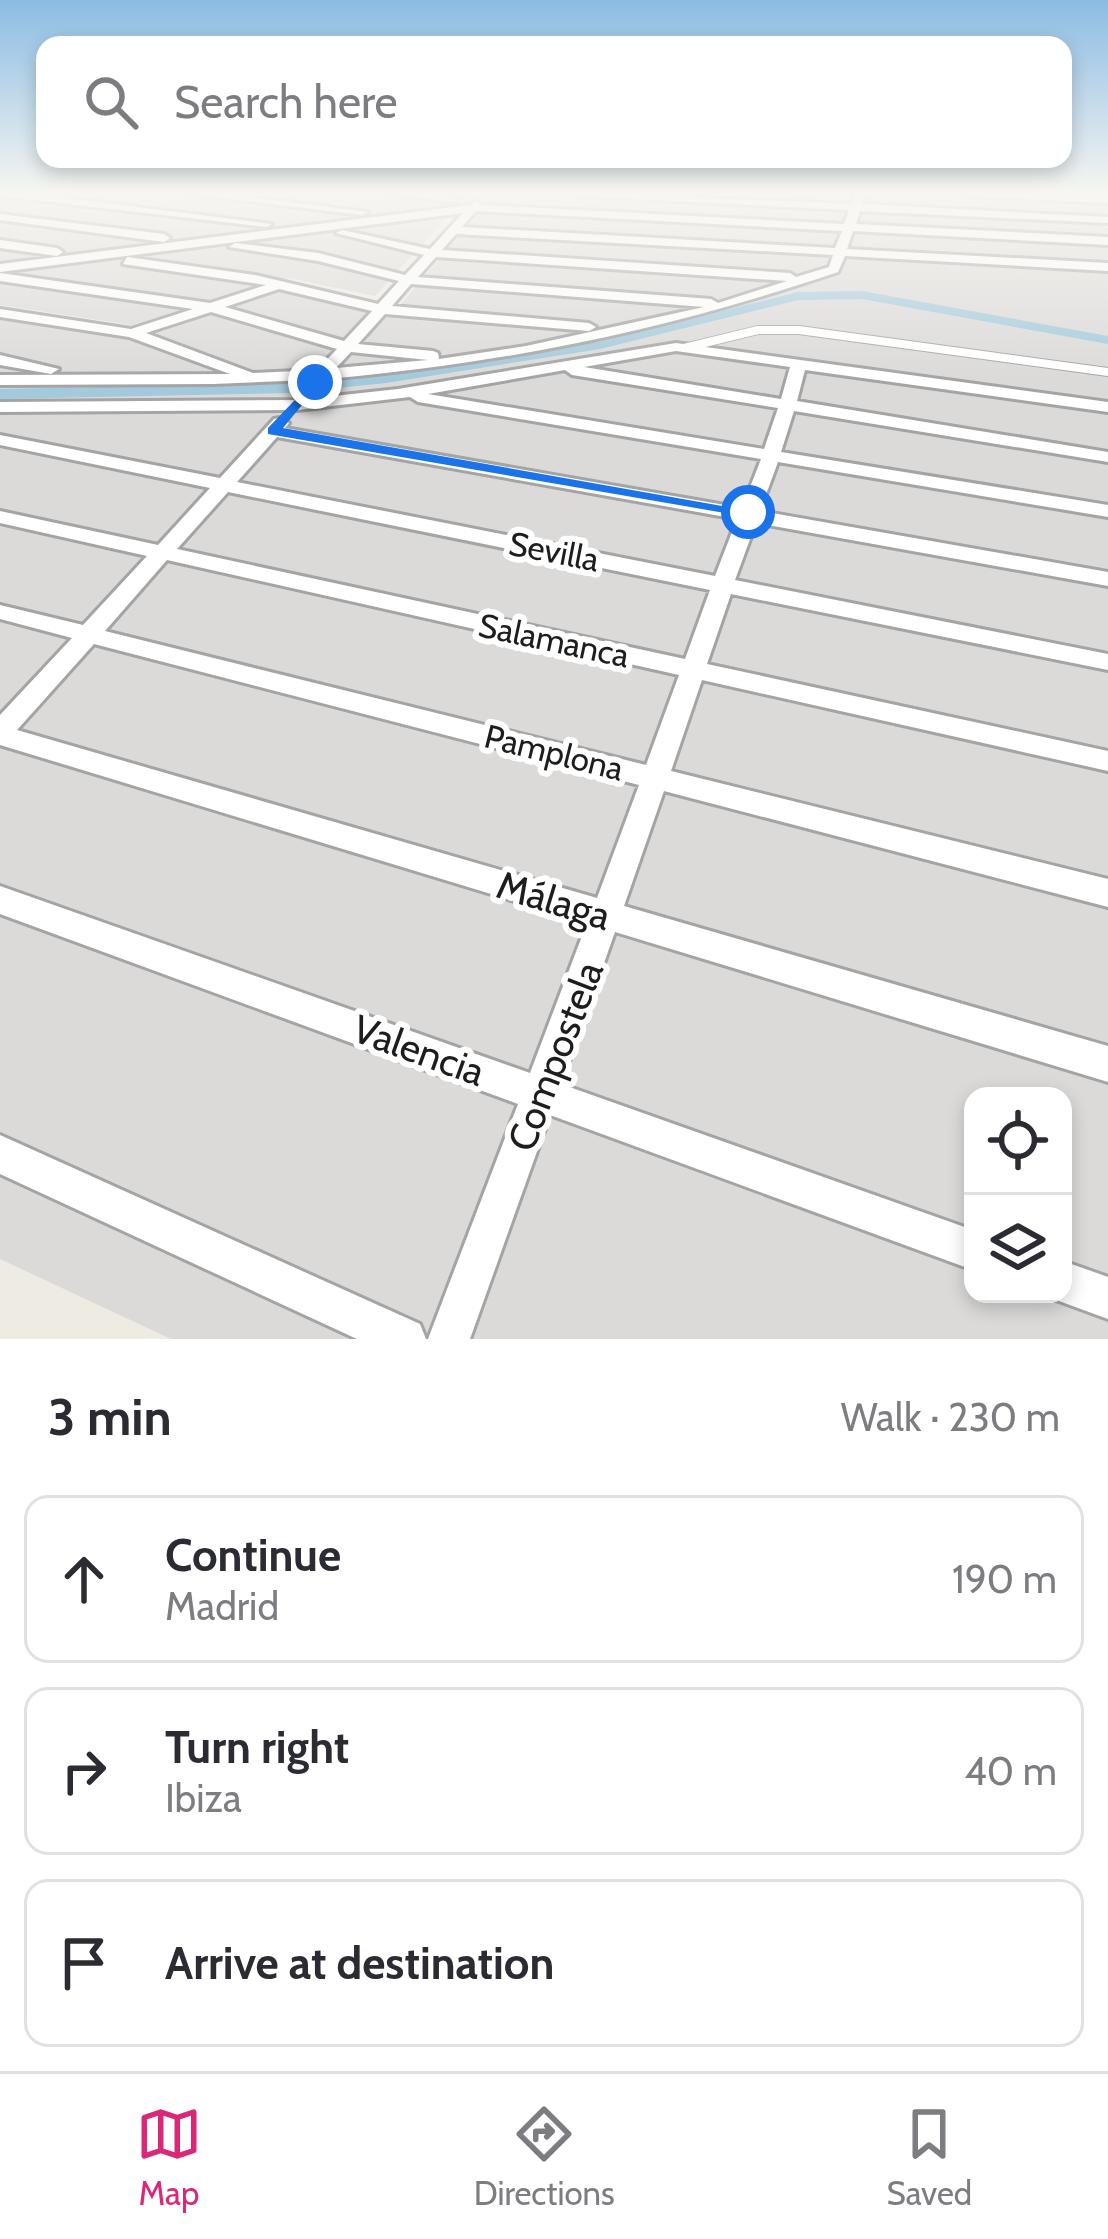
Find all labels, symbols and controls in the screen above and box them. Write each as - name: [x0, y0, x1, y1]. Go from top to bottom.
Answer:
- search box: [36, 36, 1072, 168]
- icon: search: [78, 69, 144, 135]
- text: Search here: [174, 75, 398, 129]
- route end: [288, 355, 342, 409]
- route start: [721, 485, 775, 539]
- street label: Sevilla: [506, 523, 602, 579]
- street label: Salamanca: [475, 605, 633, 675]
- street label: Pamplona: [480, 715, 628, 789]
- street label: Málaga: [491, 860, 617, 940]
- street label: Compostela: [497, 954, 613, 1158]
- street label: Valencia: [347, 1004, 492, 1096]
- map controls: [964, 1087, 1072, 1303]
- button: locate: [964, 1087, 1072, 1195]
- button: layers: [964, 1195, 1072, 1303]
- text: 3 min: [48, 1386, 172, 1448]
- text: Walk · 230 m: [841, 1393, 1060, 1441]
- text: Continue: [165, 1528, 341, 1582]
- icon: ahead: [51, 1546, 117, 1612]
- text: 190 m: [952, 1555, 1057, 1603]
- text: Madrid: [165, 1582, 279, 1630]
- text: Turn right: [165, 1720, 349, 1774]
- icon: right: [51, 1738, 117, 1804]
- text: 40 m: [964, 1747, 1057, 1795]
- text: Ibiza: [165, 1774, 242, 1822]
- icon: arrive: [51, 1930, 117, 1996]
- text: Arrive at destination: [165, 1936, 554, 1990]
- tab: Map: [136, 2101, 202, 2213]
- tab: Directions: [474, 2101, 615, 2213]
- tab: Saved: [886, 2101, 972, 2213]

